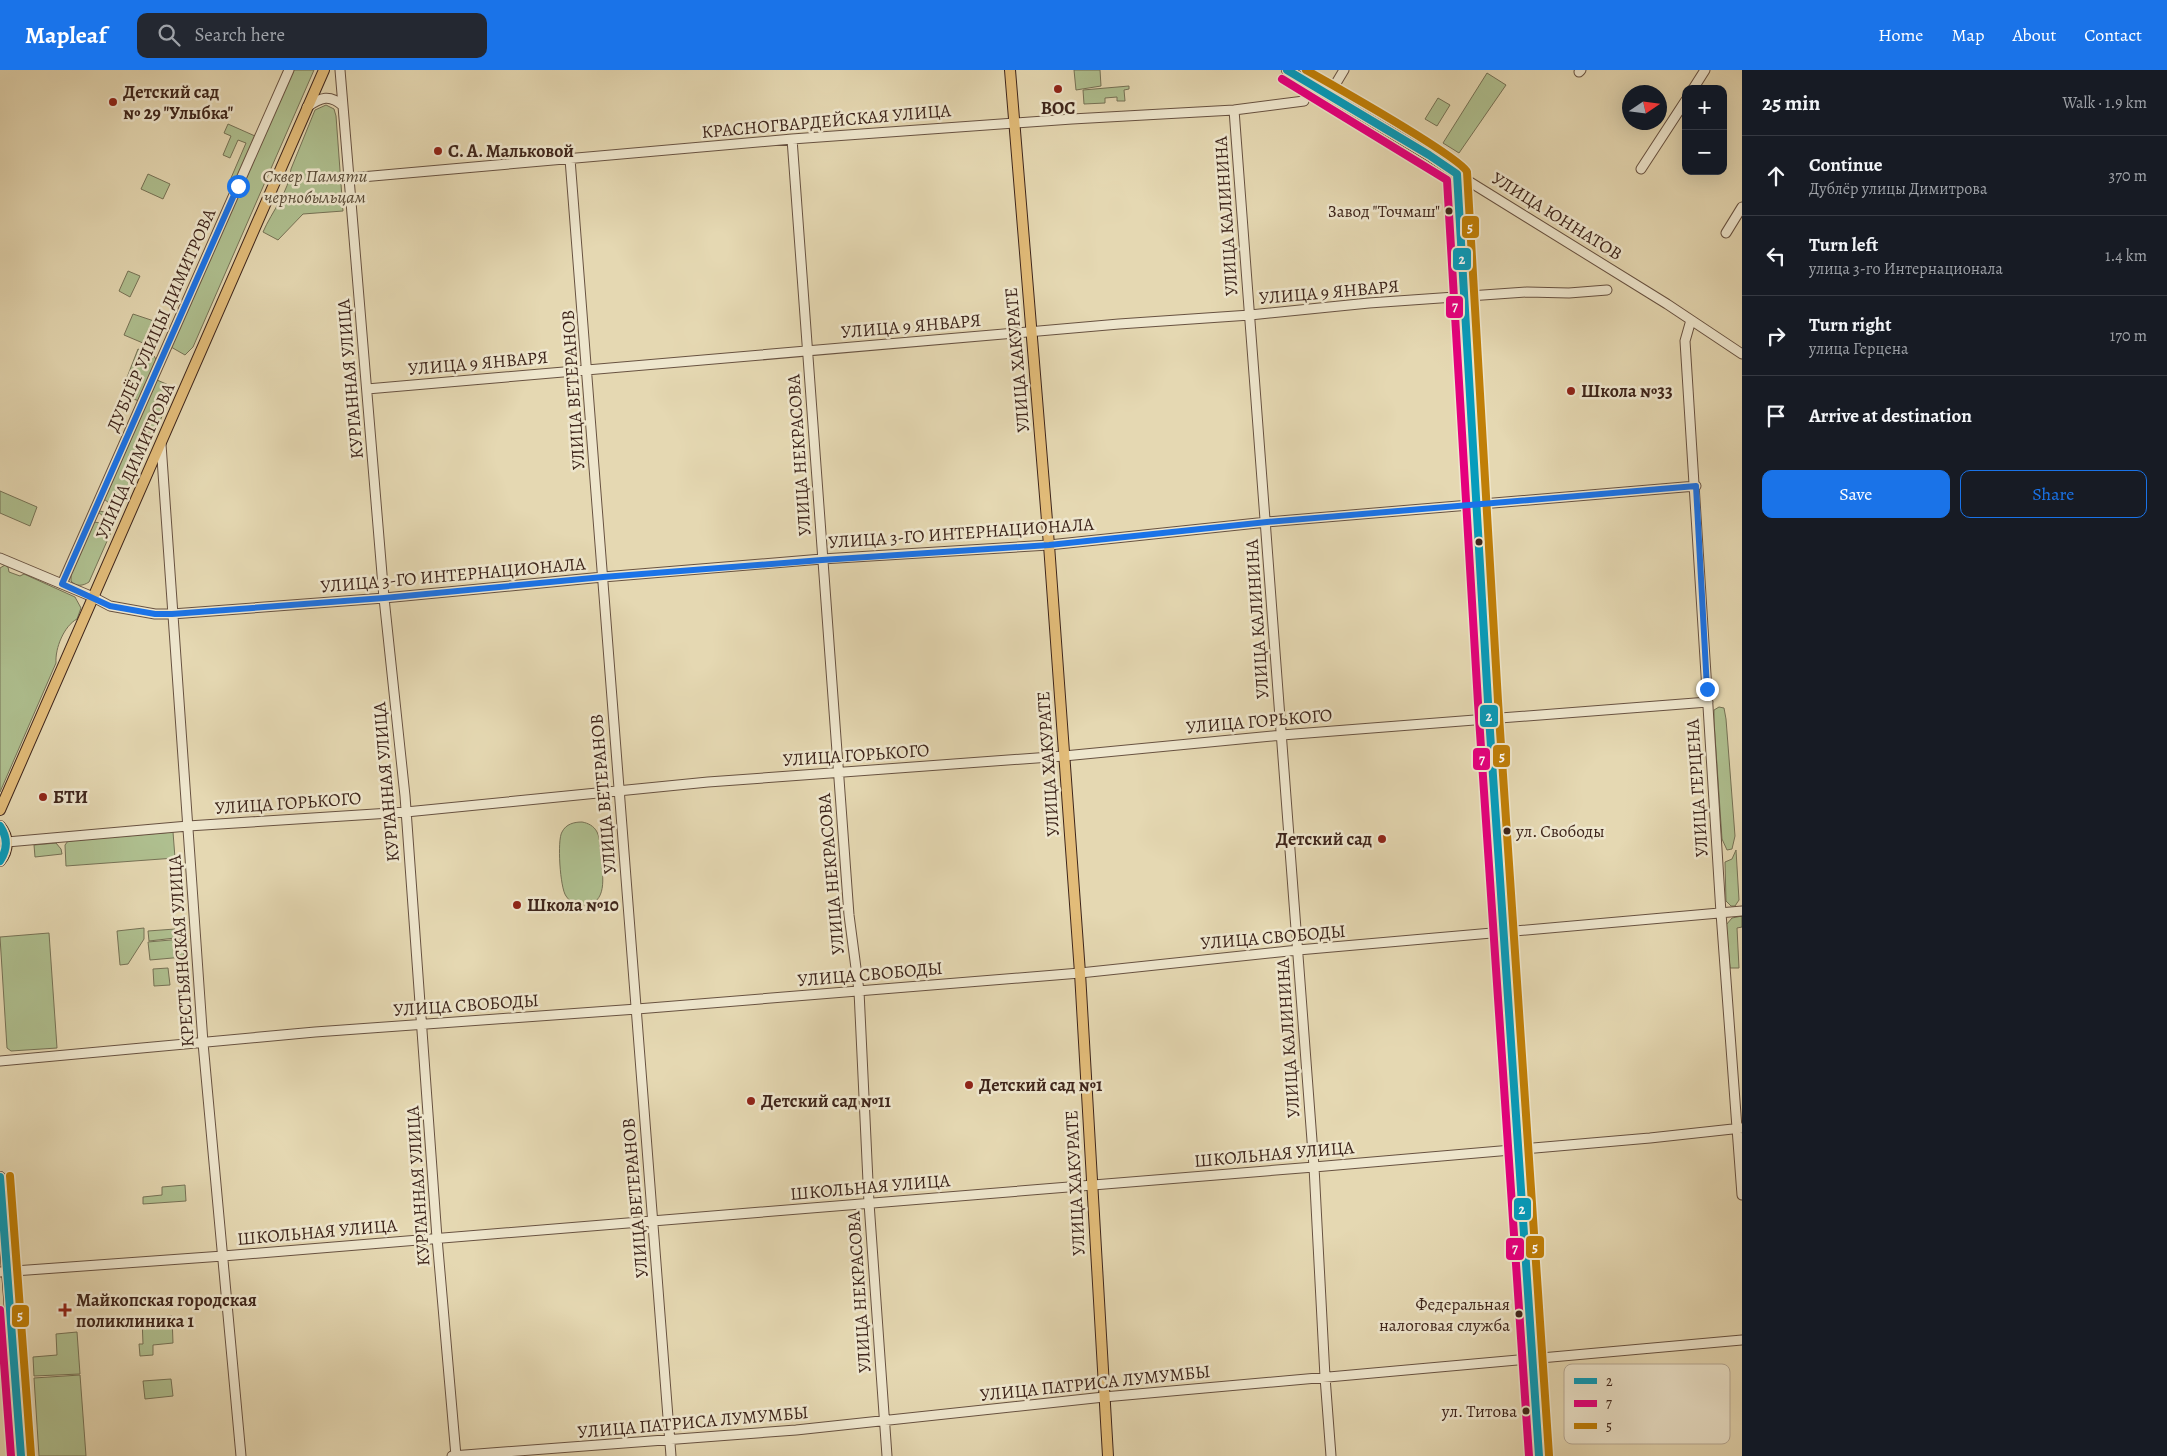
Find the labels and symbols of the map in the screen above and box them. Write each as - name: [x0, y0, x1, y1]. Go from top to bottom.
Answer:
- place label: Детский сад № 29 "Улыбка": [123, 80, 234, 125]
- marker: ВОС: [1052, 83, 1064, 95]
- north arrow: [1622, 85, 1667, 130]
- marker: Детский сад № 29 "Улыбка": [107, 96, 119, 108]
- place label: ВОС: [1041, 96, 1075, 120]
- street label: КРАСНОГВАРДЕЙСКАЯ УЛИЦА: [700, 98, 952, 144]
- street label: УЛИЦА КАЛИНИНА: [1208, 135, 1244, 297]
- place label: С. А. Мальковой: [448, 139, 574, 163]
- marker: С. А. Мальковой: [432, 145, 444, 157]
- park label: Сквер Памяти чернобыльцам: [262, 164, 368, 209]
- street label: УЛИЦА ЮННАТОВ: [1487, 166, 1627, 266]
- route start: [227, 175, 250, 198]
- place label: Завод "Точмаш": [1328, 200, 1440, 223]
- street label: ДУБЛЁР УЛИЦЫ ДИМИТРОВА: [101, 204, 221, 435]
- marker: Завод "Точмаш": [1444, 206, 1454, 216]
- line badge: 5: [1461, 215, 1480, 239]
- text: 5: [1467, 218, 1473, 237]
- line badge: 2: [1452, 247, 1472, 271]
- text: 2: [1459, 250, 1466, 269]
- street label: УЛИЦА 9 ЯНВАРЯ: [1258, 274, 1400, 310]
- street label: УЛИЦА ХАКУРАТЕ: [999, 286, 1035, 434]
- line badge: 7: [1445, 295, 1464, 319]
- text: 7: [1452, 297, 1458, 316]
- street label: КУРГАННАЯ УЛИЦА: [331, 298, 369, 460]
- street label: УЛИЦА 9 ЯНВАРЯ: [840, 308, 982, 344]
- street label: УЛИЦА ВЕТЕРАНОВ: [555, 309, 591, 471]
- street label: УЛИЦА 9 ЯНВАРЯ: [407, 345, 549, 381]
- street label: УЛИЦА НЕКРАСОВА: [781, 373, 817, 537]
- street label: УЛИЦА ДИМИТРОВА: [90, 379, 180, 543]
- place label: Школа №33: [1581, 379, 1673, 403]
- marker: Школа №33: [1565, 385, 1577, 397]
- street label: УЛИЦА 3-ГО ИНТЕРНАЦИОНАЛА: [827, 512, 1095, 554]
- unlabelled marker: [1474, 537, 1484, 547]
- street label: УЛИЦА КАЛИНИНА: [1239, 538, 1275, 700]
- street label: УЛИЦА 3-ГО ИНТЕРНАЦИОНАЛА: [319, 551, 587, 599]
- route end: [1696, 678, 1719, 701]
- street label: УЛИЦА ХАКУРАТЕ: [1031, 690, 1065, 838]
- street label: КУРГАННАЯ УЛИЦА: [367, 701, 405, 863]
- street label: УЛИЦА ГОРЬКОГО: [1185, 703, 1333, 739]
- line badge: 2: [1479, 704, 1499, 728]
- text: 2: [1486, 707, 1493, 726]
- street label: УЛИЦА ВЕТЕРАНОВ: [584, 713, 622, 875]
- street label: УЛИЦА ГЕРЦЕНА: [1680, 718, 1714, 858]
- street label: УЛИЦА ГОРЬКОГО: [782, 738, 930, 772]
- line badge: 5: [1492, 744, 1511, 768]
- line badge: 7: [1472, 747, 1491, 771]
- text: 5: [1499, 747, 1505, 766]
- text: 7: [1479, 750, 1485, 769]
- place label: БТИ: [53, 785, 88, 809]
- street label: УЛИЦА ГОРЬКОГО: [214, 786, 362, 820]
- marker: БТИ: [37, 791, 49, 803]
- street label: УЛИЦА НЕКРАСОВА: [812, 792, 850, 956]
- place label: ул. Свободы: [1515, 820, 1605, 843]
- marker: ул. Свободы: [1502, 826, 1512, 836]
- place label: Детский сад: [1276, 827, 1372, 851]
- marker: Детский сад: [1376, 833, 1388, 845]
- street label: КРЕСТЬЯНСКАЯ УЛИЦА: [162, 854, 200, 1048]
- place label: Школа №10: [527, 893, 619, 917]
- marker: Школа №10: [511, 899, 523, 911]
- street label: УЛИЦА СВОБОДЫ: [1199, 919, 1347, 955]
- street label: УЛИЦА СВОБОДЫ: [796, 956, 944, 992]
- street label: УЛИЦА КАЛИНИНА: [1270, 957, 1306, 1119]
- street label: УЛИЦА СВОБОДЫ: [393, 988, 539, 1022]
- place label: Детский сад №1: [979, 1073, 1103, 1097]
- marker: Детский сад №1: [963, 1079, 975, 1091]
- place label: Детский сад №11: [761, 1089, 891, 1113]
- marker: Детский сад №11: [745, 1095, 757, 1107]
- street label: КУРГАННАЯ УЛИЦА: [400, 1105, 436, 1267]
- street label: УЛИЦА ХАКУРАТЕ: [1059, 1110, 1091, 1256]
- street label: УЛИЦА ВЕТЕРАНОВ: [616, 1117, 654, 1279]
- street label: ШКОЛЬНАЯ УЛИЦА: [1193, 1135, 1356, 1173]
- street label: ШКОЛЬНАЯ УЛИЦА: [789, 1168, 952, 1206]
- line badge: 2: [1513, 1197, 1532, 1221]
- text: 2: [1519, 1200, 1526, 1219]
- street label: УЛИЦА НЕКРАСОВА: [841, 1210, 877, 1374]
- street label: ШКОЛЬНАЯ УЛИЦА: [236, 1213, 399, 1251]
- line badge: 5: [1525, 1235, 1545, 1259]
- line badge: 7: [1505, 1237, 1525, 1261]
- text: 5: [1532, 1238, 1538, 1257]
- text: 7: [1512, 1239, 1518, 1258]
- place label: Майкопская городская поликлиника 1: [76, 1288, 257, 1333]
- place label: Федеральная налоговая служба: [1379, 1293, 1510, 1337]
- marker: Майкопская городская поликлиника 1: [58, 1303, 72, 1317]
- line badge: 5: [11, 1304, 30, 1328]
- text: 5: [17, 1306, 23, 1325]
- marker: Федеральная налоговая служба: [1514, 1309, 1524, 1319]
- street label: УЛИЦА ПАТРИСА ЛУМУМБЫ: [979, 1359, 1211, 1407]
- legend: [1564, 1364, 1730, 1444]
- text: 2: [1606, 1372, 1613, 1391]
- text: 7: [1606, 1394, 1612, 1413]
- street label: УЛИЦА ПАТРИСА ЛУМУМБЫ: [577, 1400, 809, 1444]
- place label: ул. Титова: [1441, 1400, 1517, 1423]
- marker: ул. Титова: [1521, 1406, 1531, 1416]
- text: 5: [1606, 1417, 1612, 1436]

